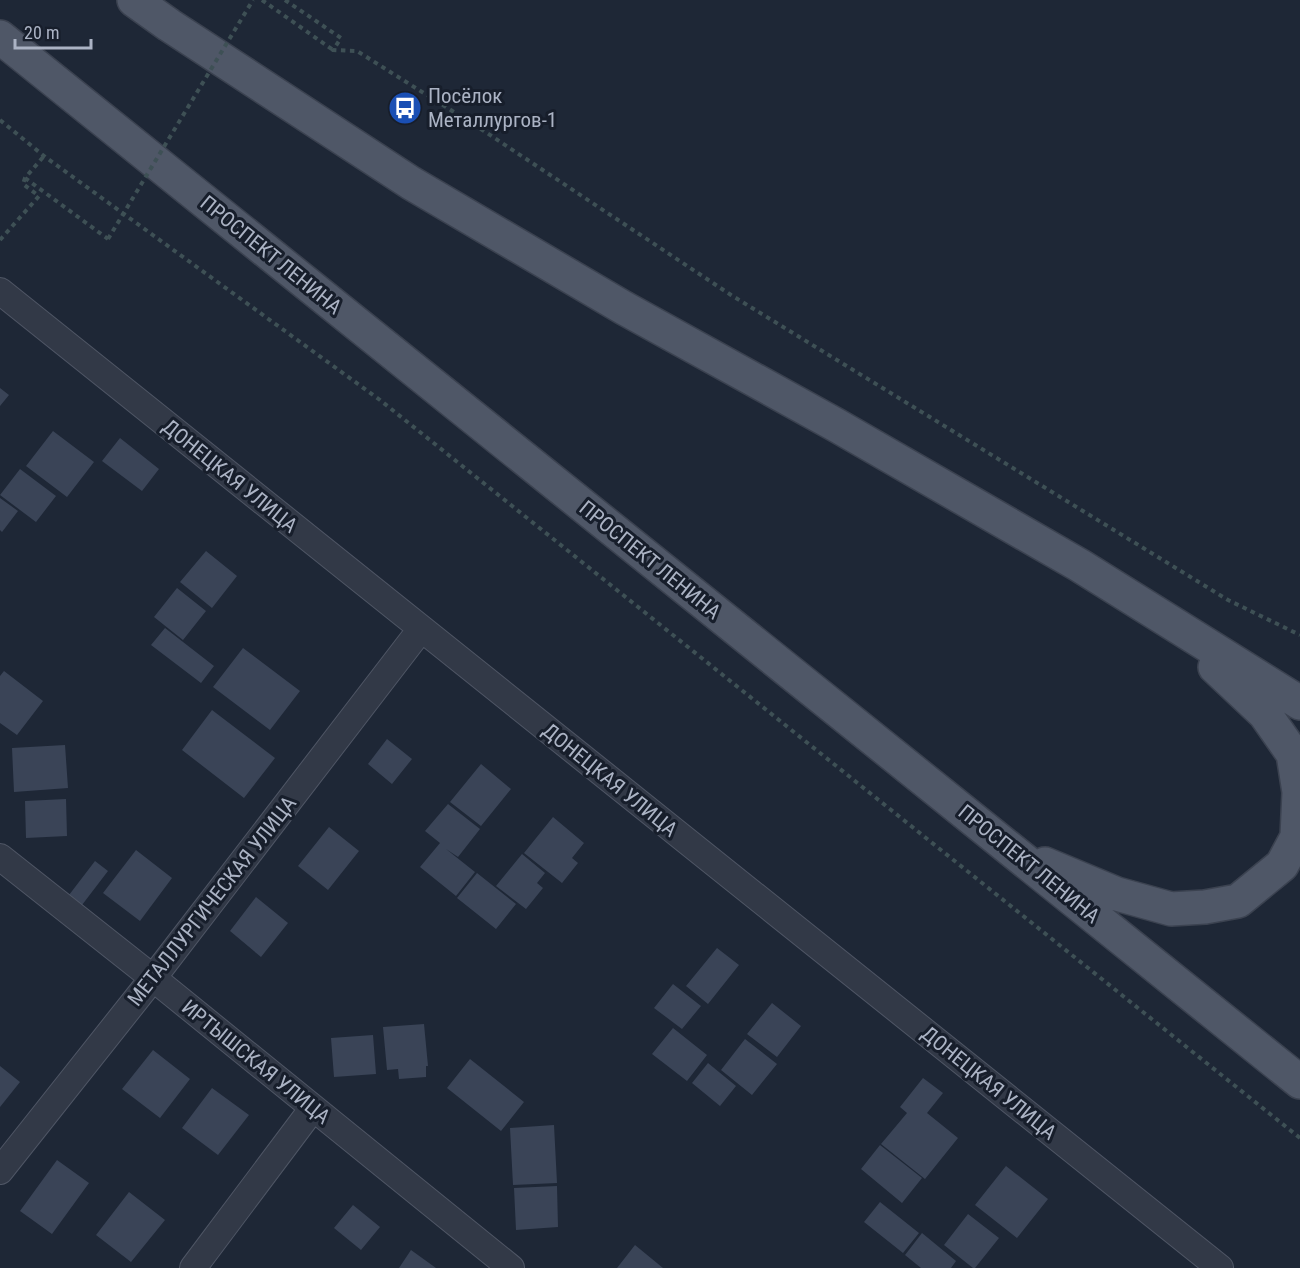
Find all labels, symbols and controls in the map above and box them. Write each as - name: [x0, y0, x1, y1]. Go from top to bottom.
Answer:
- scale bar: [15, 12, 92, 50]
- text: 20 m: [24, 22, 59, 43]
- place label: Посёлок Металлургов-1: [428, 84, 557, 132]
- bus stop icon: Посёлок Металлургов-1: [387, 90, 423, 126]
- street label: ПРОСПЕКТ ЛЕНИНА: [196, 191, 346, 319]
- street label: ДОНЕЦКАЯ УЛИЦА: [158, 414, 302, 538]
- street label: ПРОСПЕКТ ЛЕНИНА: [575, 496, 725, 624]
- street label: ДОНЕЦКАЯ УЛИЦА: [538, 718, 682, 842]
- street label: МЕТАЛЛУРГИЧЕСКАЯ УЛИЦА: [123, 791, 301, 1011]
- street label: ПРОСПЕКТ ЛЕНИНА: [954, 800, 1104, 928]
- street label: ИРТЫШСКАЯ УЛИЦА: [177, 995, 335, 1129]
- street label: ДОНЕЦКАЯ УЛИЦА: [917, 1021, 1061, 1145]

